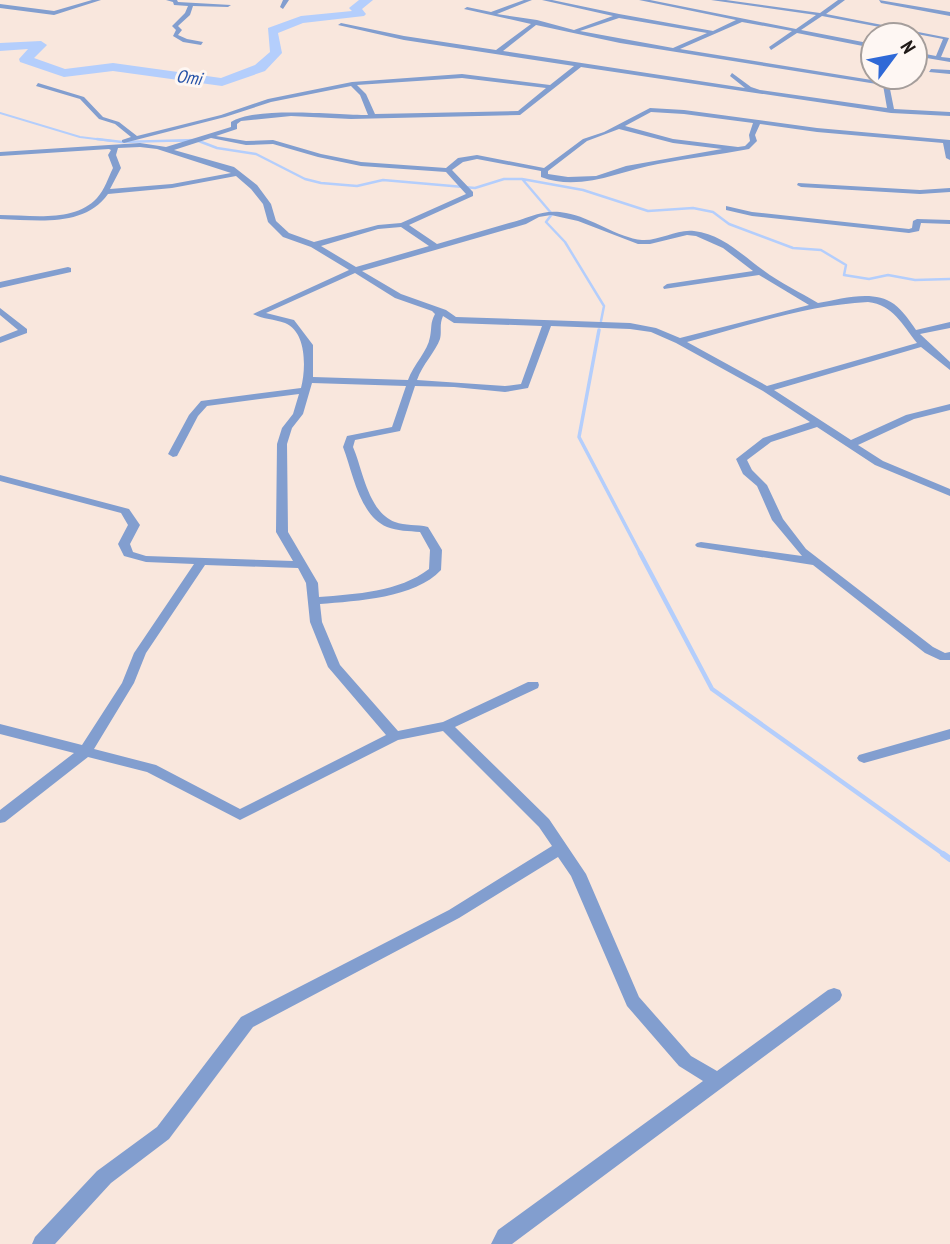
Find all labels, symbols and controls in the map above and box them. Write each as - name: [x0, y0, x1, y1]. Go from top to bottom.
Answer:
- north arrow: [859, 21, 929, 91]
- text: N: [896, 36, 921, 58]
- water label: Omi: [175, 64, 205, 90]

